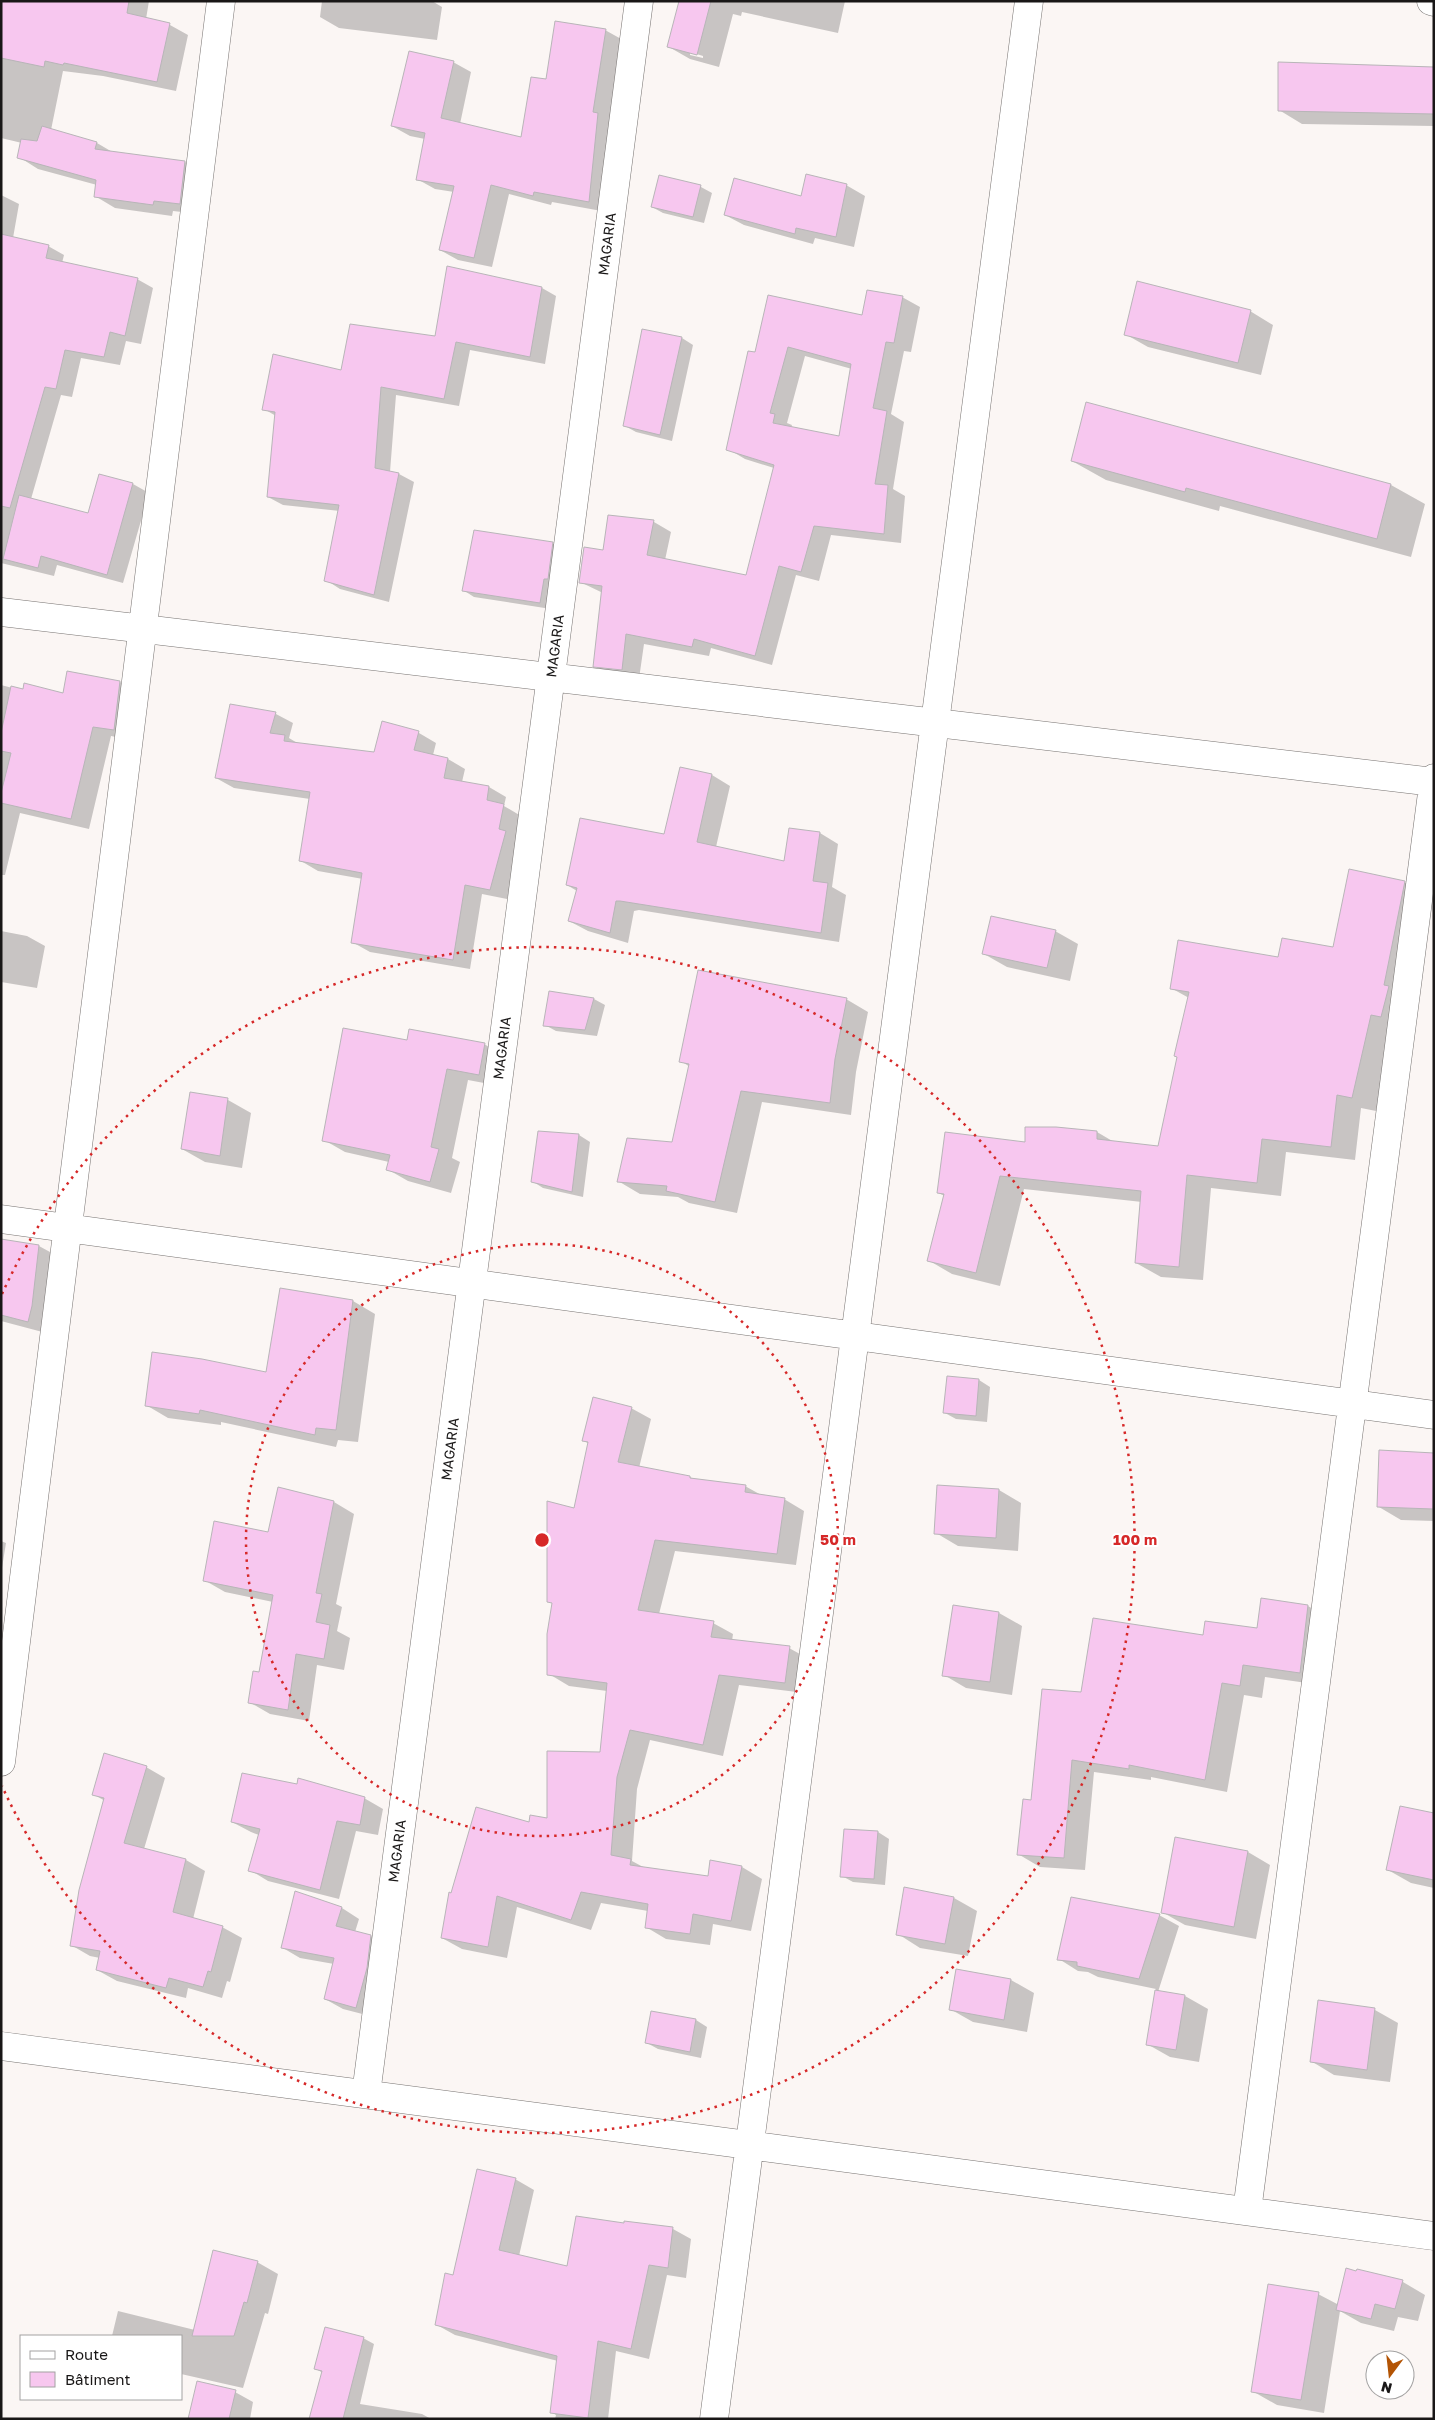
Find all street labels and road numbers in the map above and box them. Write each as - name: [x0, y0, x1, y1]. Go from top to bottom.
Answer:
- street label: MAGARIA: [594, 211, 619, 276]
- street label: MAGARIA: [542, 613, 567, 678]
- street label: MAGARIA: [489, 1015, 514, 1080]
- street label: MAGARIA: [437, 1416, 462, 1481]
- street label: MAGARIA: [384, 1818, 409, 1883]

